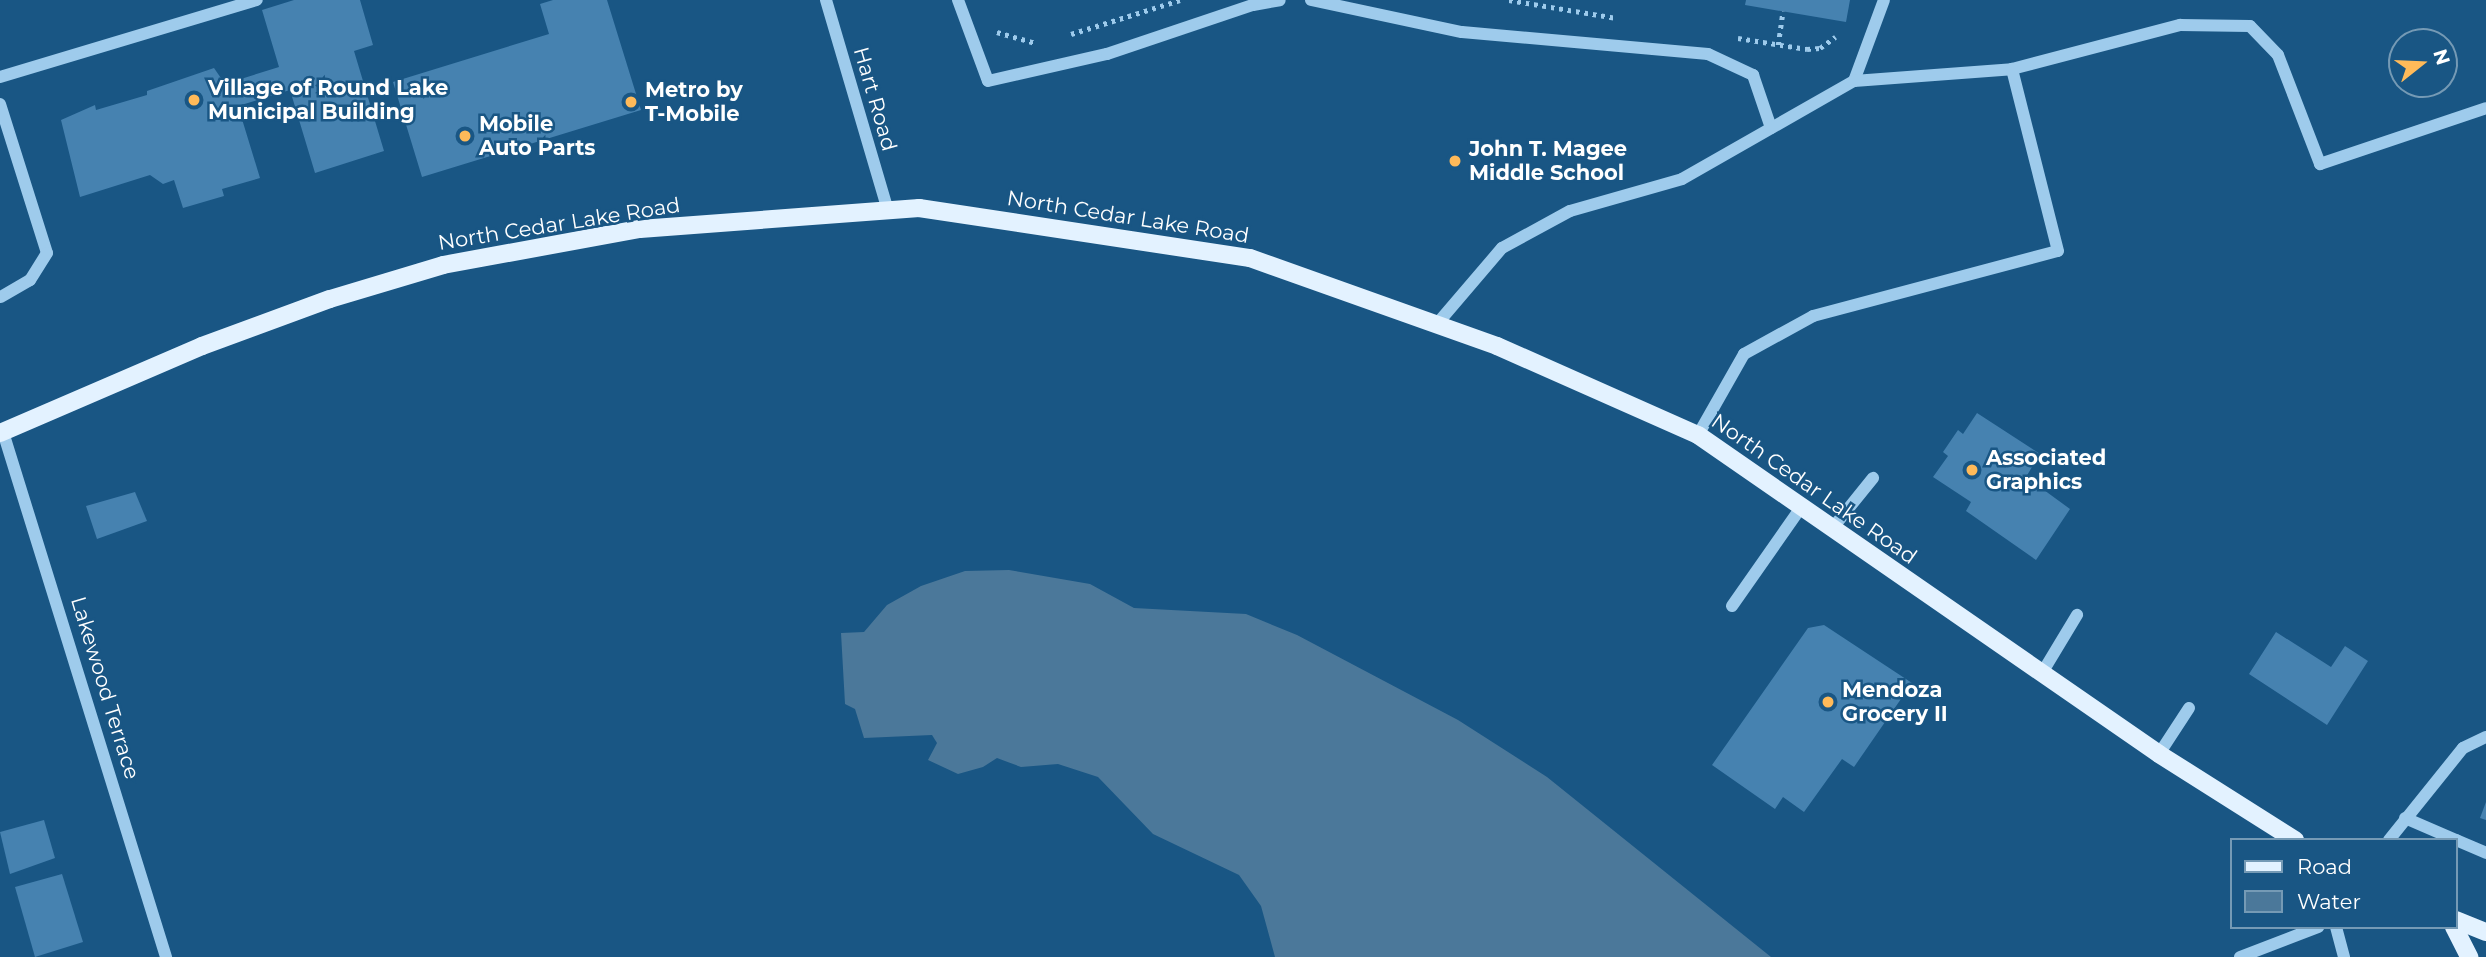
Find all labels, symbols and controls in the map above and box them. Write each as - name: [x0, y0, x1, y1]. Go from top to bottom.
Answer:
- north arrow: [2388, 28, 2458, 98]
- street label: Hart Road: [848, 44, 902, 154]
- text: N: [2428, 46, 2455, 68]
- place label: Village of Round Lake Municipal Building: [208, 75, 448, 125]
- place label: Metro by T-Mobile: [645, 77, 743, 127]
- marker: Village of Round Lake Municipal Building: [186, 92, 202, 108]
- marker: Metro by T-Mobile: [623, 94, 639, 110]
- place label: Mobile Auto Parts: [479, 111, 595, 161]
- marker: Mobile Auto Parts: [457, 128, 473, 144]
- place label: John T. Magee Middle School: [1469, 136, 1627, 186]
- marker: John T. Magee Middle School: [1447, 153, 1463, 169]
- street label: North Cedar Lake Road: [1005, 185, 1251, 249]
- street label: North Cedar Lake Road: [436, 192, 682, 256]
- street label: North Cedar Lake Road: [1707, 408, 1921, 570]
- place label: Associated Graphics: [1986, 445, 2106, 495]
- marker: Associated Graphics: [1964, 462, 1980, 478]
- street label: Lakewood Terrace: [65, 594, 145, 782]
- place label: Mendoza Grocery II: [1842, 677, 1948, 727]
- marker: Mendoza Grocery II: [1820, 694, 1836, 710]
- legend: [2230, 838, 2458, 929]
- text: Road: [2297, 854, 2352, 879]
- text: Water: [2297, 889, 2361, 914]

